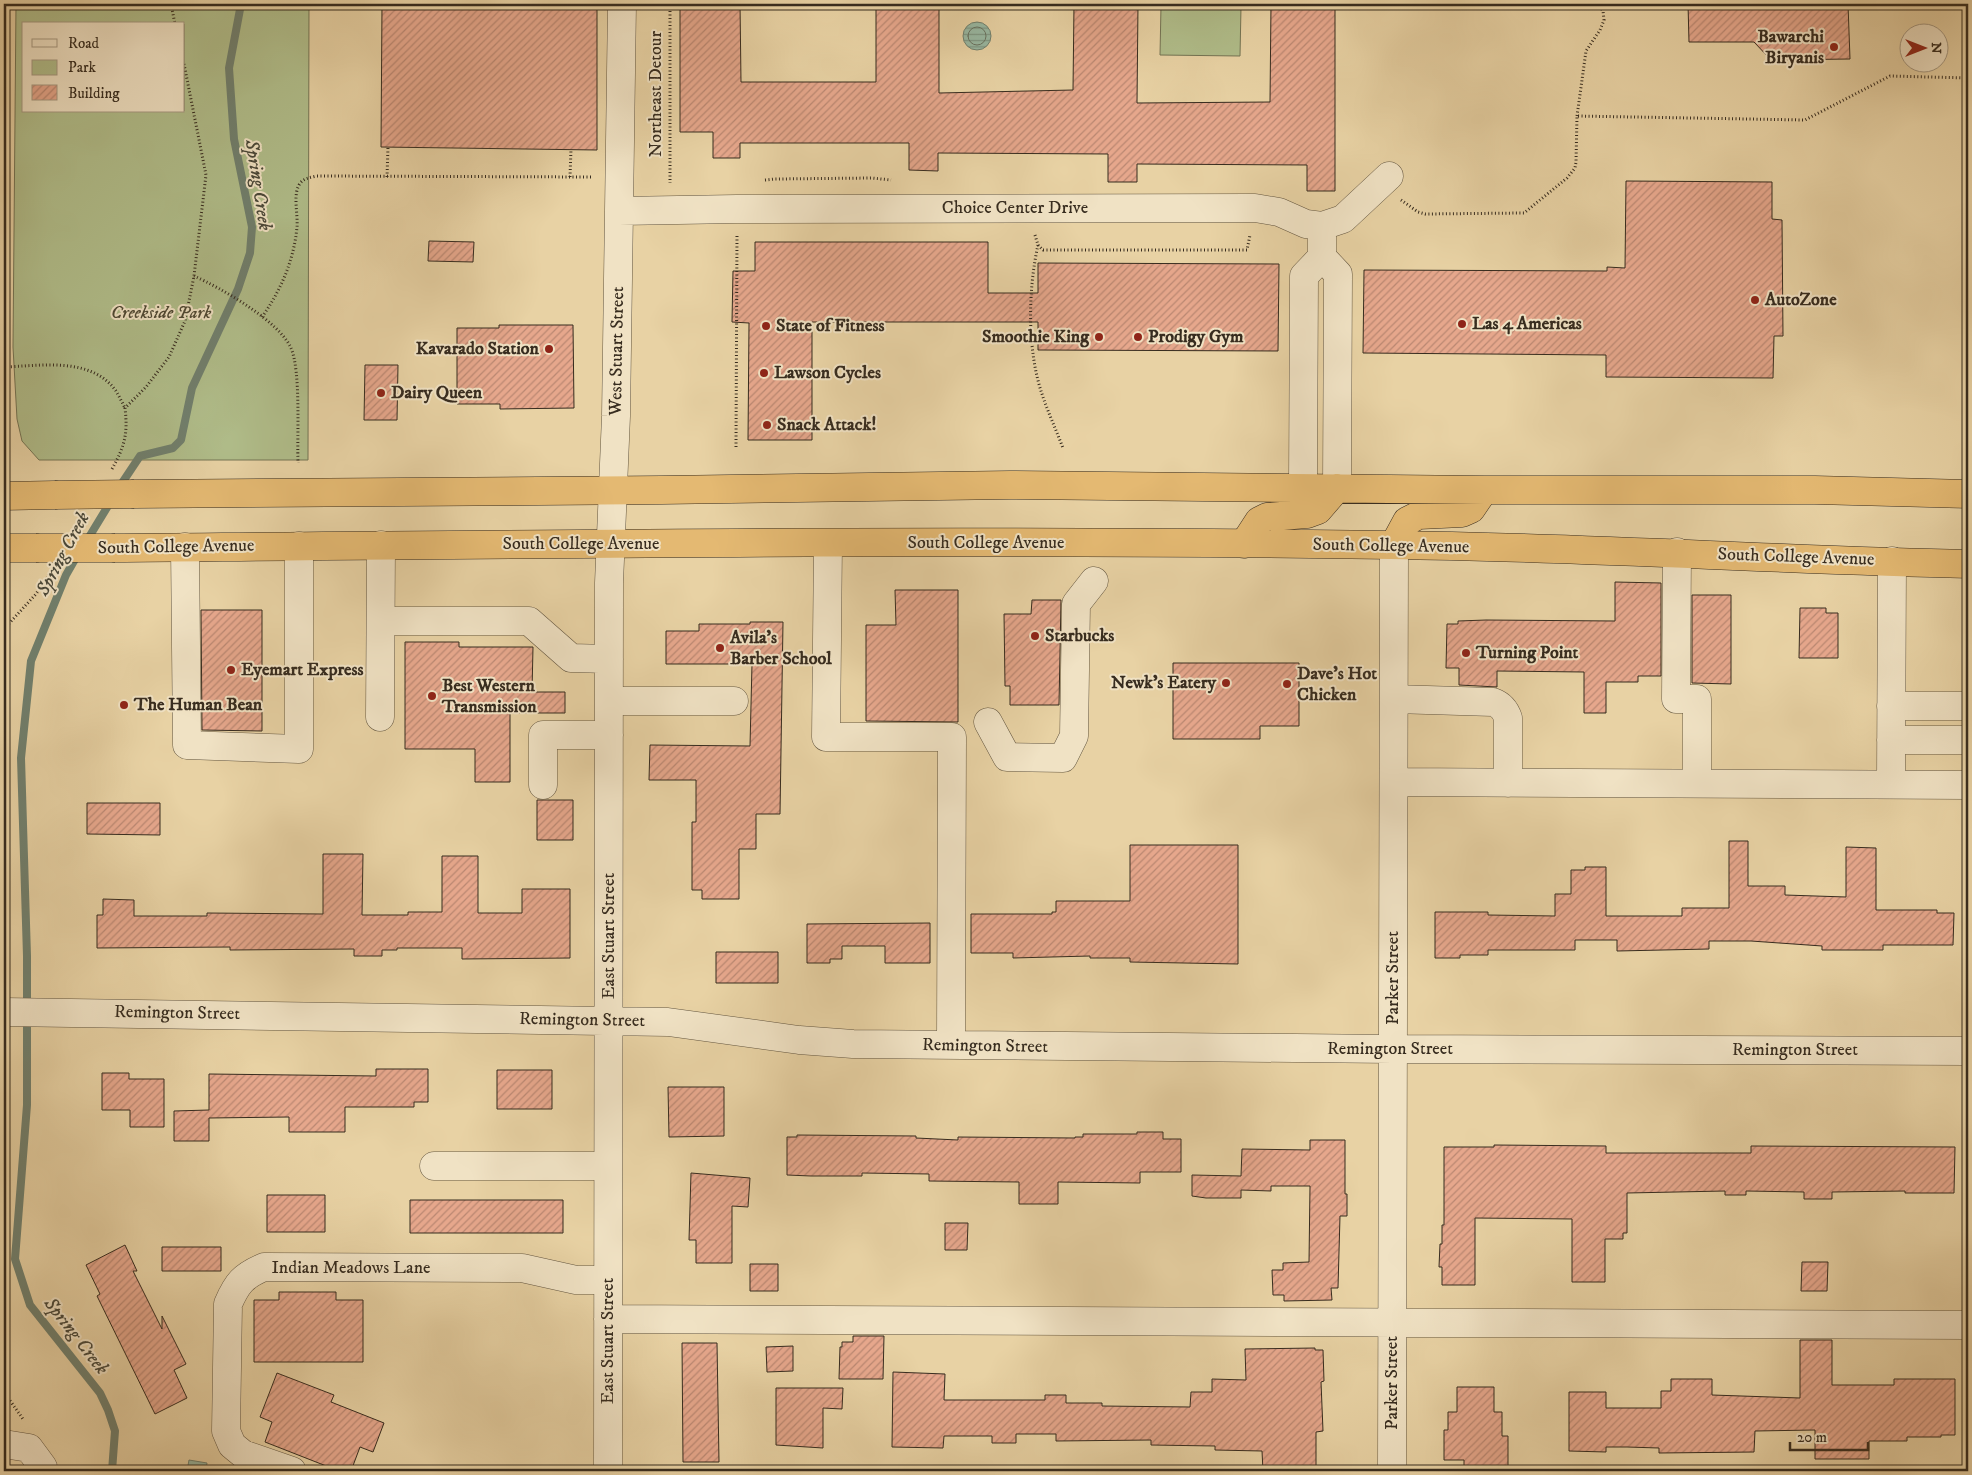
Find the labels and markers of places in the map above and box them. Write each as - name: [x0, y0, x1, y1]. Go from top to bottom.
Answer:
- place label: Bawarchi Biryanis: [1757, 26, 1824, 69]
- marker: Bawarchi Biryanis: [1828, 41, 1840, 53]
- place label: AutoZone: [1764, 289, 1837, 311]
- marker: AutoZone: [1749, 294, 1761, 306]
- place label: Las 4 Americas: [1472, 313, 1582, 335]
- place label: State of Fitness: [776, 315, 884, 337]
- marker: Las 4 Americas: [1456, 318, 1468, 330]
- marker: State of Fitness: [760, 320, 772, 332]
- place label: Smoothie King: [982, 326, 1090, 348]
- place label: Prodigy Gym: [1148, 326, 1244, 348]
- marker: Smoothie King: [1093, 331, 1105, 343]
- marker: Prodigy Gym: [1132, 331, 1144, 343]
- place label: Kavarado Station: [416, 338, 540, 360]
- marker: Kavarado Station: [543, 343, 555, 355]
- place label: Lawson Cycles: [774, 362, 881, 384]
- marker: Lawson Cycles: [758, 367, 770, 379]
- place label: Dairy Queen: [391, 382, 483, 404]
- marker: Dairy Queen: [375, 387, 387, 399]
- place label: Snack Attack!: [777, 414, 877, 436]
- marker: Snack Attack!: [761, 419, 773, 431]
- place label: Starbucks: [1045, 625, 1114, 647]
- place label: Avila's Barber School: [729, 627, 832, 670]
- marker: Starbucks: [1029, 630, 1041, 642]
- marker: Avila's Barber School: [714, 642, 726, 654]
- place label: Turning Point: [1475, 642, 1579, 664]
- marker: Turning Point: [1460, 647, 1472, 659]
- place label: Eyemart Express: [241, 659, 364, 681]
- place label: Dave's Hot Chicken: [1297, 663, 1377, 706]
- marker: Eyemart Express: [225, 664, 237, 676]
- place label: Newk's Eatery: [1111, 672, 1216, 694]
- place label: Best Western Transmission: [441, 675, 537, 718]
- marker: Newk's Eatery: [1220, 677, 1232, 689]
- marker: Dave's Hot Chicken: [1281, 678, 1293, 690]
- marker: Best Western Transmission: [426, 690, 438, 702]
- place label: The Human Bean: [133, 694, 263, 716]
- marker: The Human Bean: [118, 699, 130, 711]

